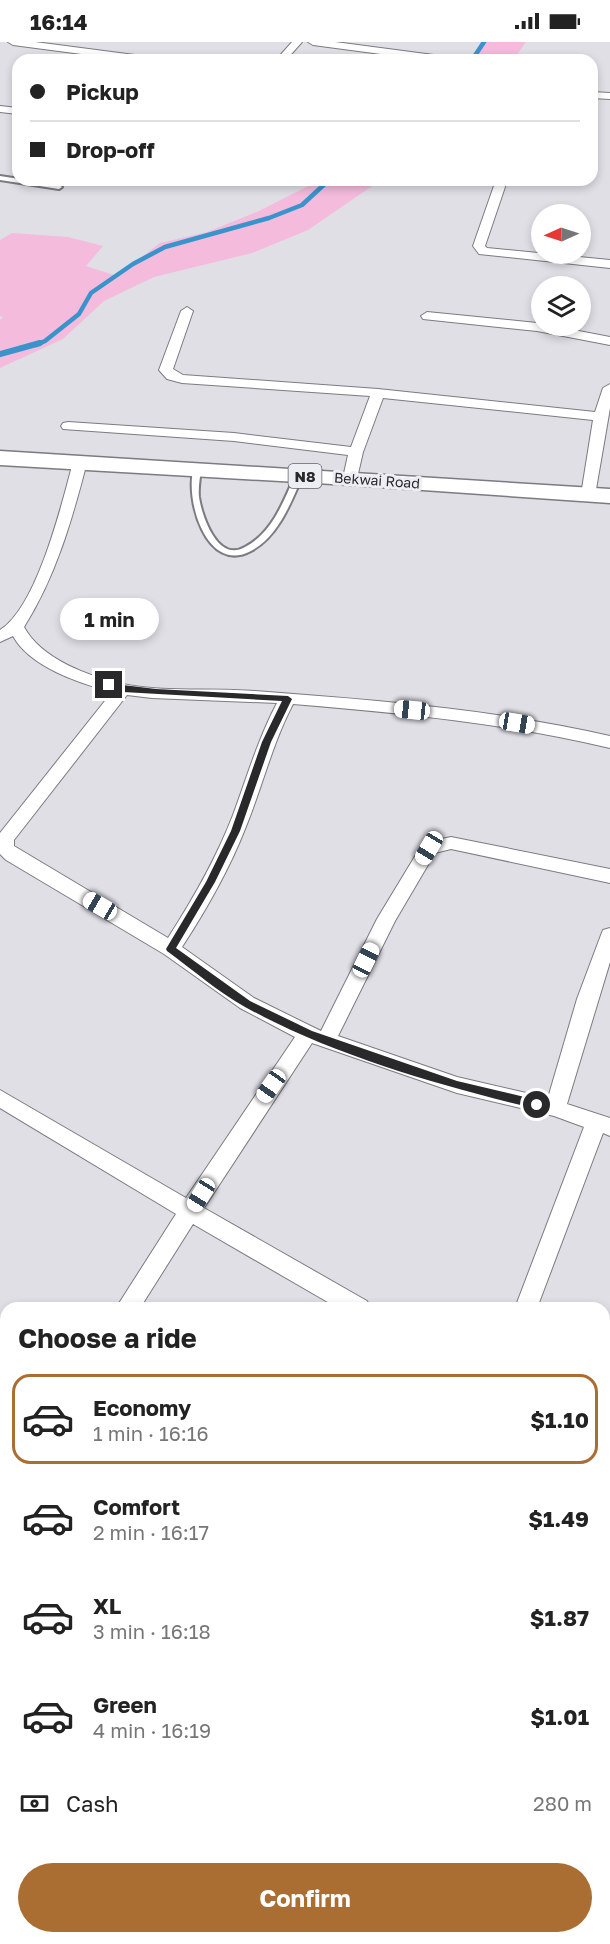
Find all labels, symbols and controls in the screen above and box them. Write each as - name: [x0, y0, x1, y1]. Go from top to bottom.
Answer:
- text: 16:14: [30, 8, 87, 35]
- text: Pickup: [66, 78, 139, 105]
- text: Drop-off: [66, 136, 155, 163]
- north arrow: [531, 204, 591, 264]
- map controls: [531, 204, 591, 336]
- button: layers: [531, 276, 591, 336]
- road number: N8: [288, 464, 322, 488]
- street label: Bekwai Road: [333, 469, 421, 491]
- callout: 1 min: [60, 598, 158, 640]
- text: 1 min: [84, 607, 135, 631]
- route end: [95, 671, 122, 698]
- car: [393, 699, 431, 721]
- car: [498, 711, 536, 735]
- car: [412, 828, 446, 868]
- car: [80, 889, 120, 923]
- car: [350, 940, 382, 980]
- car: [253, 1066, 289, 1106]
- route start: [523, 1091, 550, 1118]
- car: [184, 1175, 218, 1215]
- text: Choose a ride: [18, 1322, 197, 1354]
- icon: car: [21, 1392, 75, 1446]
- text: Economy: [93, 1394, 191, 1421]
- text: $1.10: [530, 1406, 589, 1433]
- text: 1 min · 16:16: [93, 1421, 209, 1445]
- icon: car: [21, 1491, 75, 1545]
- text: Comfort: [93, 1493, 180, 1520]
- text: $1.49: [528, 1505, 589, 1532]
- text: 2 min · 16:17: [93, 1520, 209, 1544]
- icon: car: [21, 1590, 75, 1644]
- text: XL: [93, 1592, 121, 1619]
- text: $1.87: [530, 1604, 589, 1631]
- text: 3 min · 16:18: [93, 1619, 211, 1643]
- icon: car: [21, 1689, 75, 1743]
- text: Green: [93, 1691, 157, 1718]
- text: $1.01: [530, 1703, 589, 1730]
- text: 4 min · 16:19: [93, 1718, 211, 1742]
- icon: cash: [18, 1787, 51, 1820]
- text: Cash: [66, 1790, 119, 1817]
- text: 280 m: [533, 1791, 592, 1815]
- button: Confirm: [18, 1863, 592, 1932]

